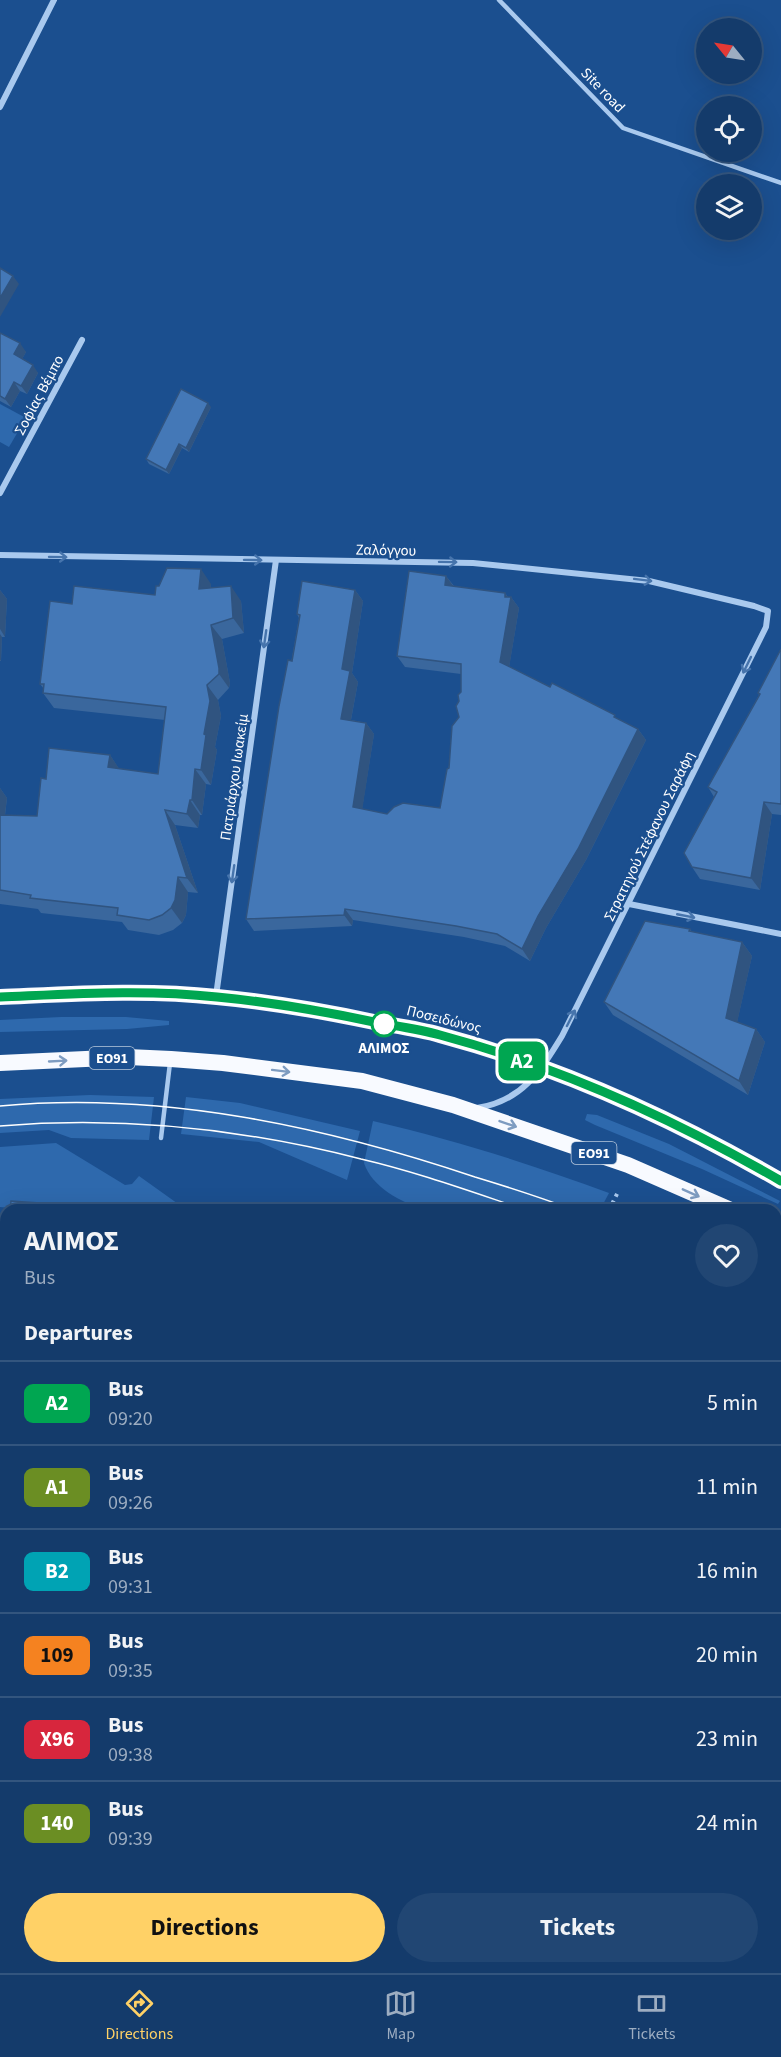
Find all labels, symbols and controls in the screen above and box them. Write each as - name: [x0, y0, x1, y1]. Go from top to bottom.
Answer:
- north arrow: [696, 18, 762, 84]
- map controls: [696, 18, 762, 240]
- street label: Site road: [576, 63, 630, 118]
- button: locate: [696, 96, 762, 162]
- button: layers: [696, 174, 762, 240]
- street label: Σοφίας Βέμπο: [9, 351, 69, 439]
- street label: Ζαλόγγου: [355, 539, 417, 562]
- one-way arrow: [48, 551, 68, 562]
- one-way arrow: [243, 554, 263, 566]
- one-way arrow: [438, 556, 458, 568]
- one-way arrow: [632, 575, 652, 586]
- one-way arrow: [259, 629, 270, 649]
- one-way arrow: [740, 656, 752, 674]
- street label: Πατριάρχου Ιωακείμ: [215, 712, 254, 842]
- street label: Στρατηγού Στέφανου Σαράφη: [599, 748, 700, 925]
- one-way arrow: [228, 864, 239, 883]
- one-way arrow: [676, 911, 695, 922]
- street label: Ποσειδώνος: [404, 1000, 484, 1039]
- one-way arrow: [566, 1009, 577, 1027]
- marker: ΑΛΙΜΟΣ: [371, 1011, 397, 1037]
- place label: ΑΛΙΜΟΣ: [358, 1038, 409, 1059]
- line badge: Α2: [495, 1042, 549, 1080]
- text: Α2: [510, 1046, 534, 1076]
- road number: ΕΟ91: [90, 1047, 134, 1069]
- one-way arrow: [48, 1055, 68, 1066]
- one-way arrow: [271, 1065, 291, 1076]
- one-way arrow: [498, 1119, 517, 1130]
- road number: ΕΟ91: [572, 1142, 616, 1164]
- one-way arrow: [681, 1187, 699, 1199]
- text: ΑΛΙΜΟΣ: [24, 1221, 119, 1261]
- button: heart: [695, 1224, 758, 1287]
- text: Bus: [24, 1264, 55, 1292]
- text: Departures: [24, 1317, 133, 1349]
- text: Bus: [108, 1373, 144, 1405]
- text: 5 min: [707, 1387, 758, 1419]
- text: Α2: [45, 1388, 69, 1418]
- text: 09:20: [108, 1405, 153, 1433]
- text: Bus: [108, 1457, 144, 1489]
- text: 11 min: [696, 1471, 758, 1503]
- text: Α1: [45, 1472, 69, 1502]
- text: 09:26: [108, 1489, 153, 1517]
- text: Bus: [108, 1541, 144, 1573]
- text: 16 min: [696, 1555, 758, 1587]
- text: Β2: [45, 1556, 69, 1586]
- text: 09:31: [108, 1573, 153, 1601]
- text: Bus: [108, 1625, 144, 1657]
- text: 20 min: [696, 1639, 758, 1671]
- text: 109: [40, 1640, 74, 1670]
- text: 09:35: [108, 1657, 153, 1685]
- text: Bus: [108, 1709, 144, 1741]
- text: 23 min: [696, 1723, 758, 1755]
- text: Χ96: [40, 1724, 74, 1754]
- text: 09:38: [108, 1741, 153, 1769]
- text: Bus: [108, 1793, 144, 1825]
- text: 24 min: [696, 1807, 758, 1839]
- text: 140: [40, 1808, 74, 1838]
- text: 09:39: [108, 1825, 153, 1853]
- button: Directions: [24, 1893, 385, 1962]
- button: Tickets: [397, 1893, 758, 1962]
- tab: Directions: [106, 1987, 173, 2045]
- tab: Map: [384, 1987, 417, 2045]
- tab: Tickets: [628, 1987, 675, 2045]

